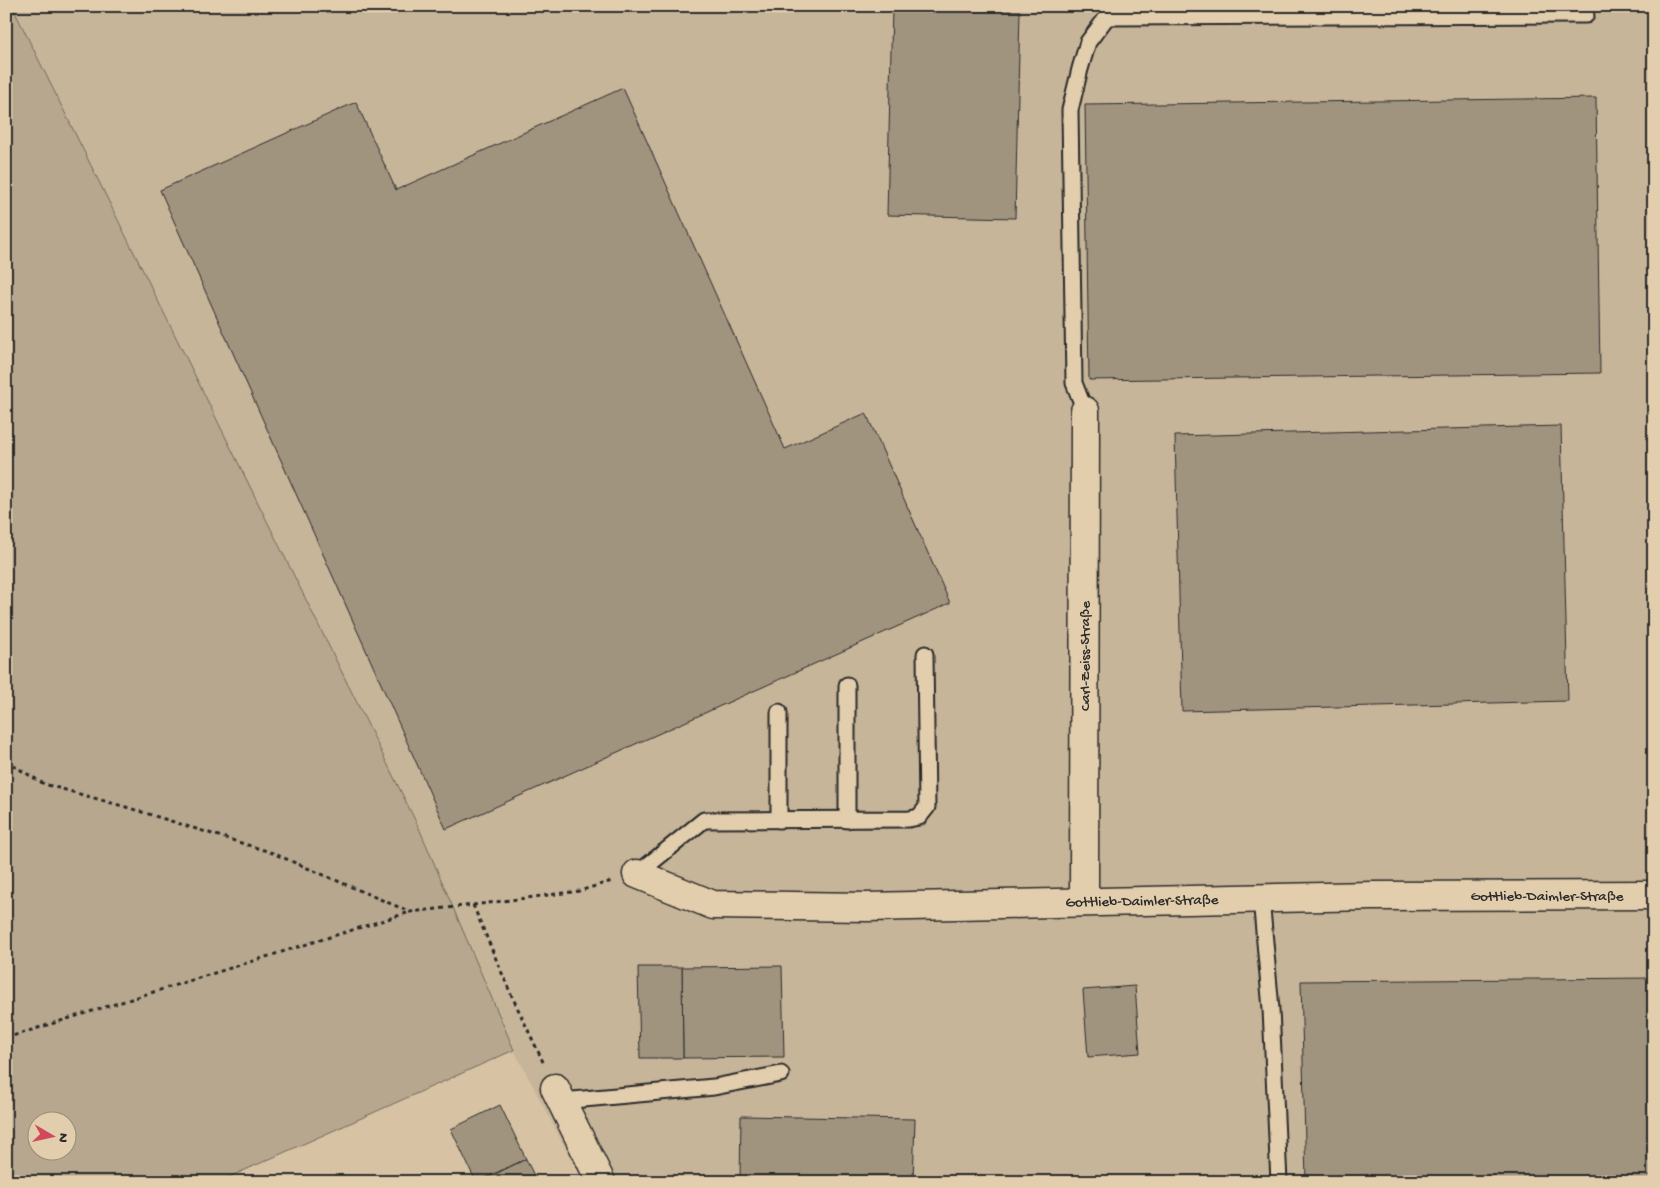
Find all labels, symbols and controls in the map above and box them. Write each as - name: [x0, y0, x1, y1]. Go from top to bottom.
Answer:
- street label: Carl-Zeiss-Straße: [1077, 601, 1095, 711]
- street label: Gottlieb-Daimler-Straße: [1470, 888, 1624, 906]
- street label: Gottlieb-Daimler-Straße: [1065, 892, 1219, 912]
- north arrow: [28, 1110, 78, 1160]
- text: N: [53, 1132, 71, 1143]

